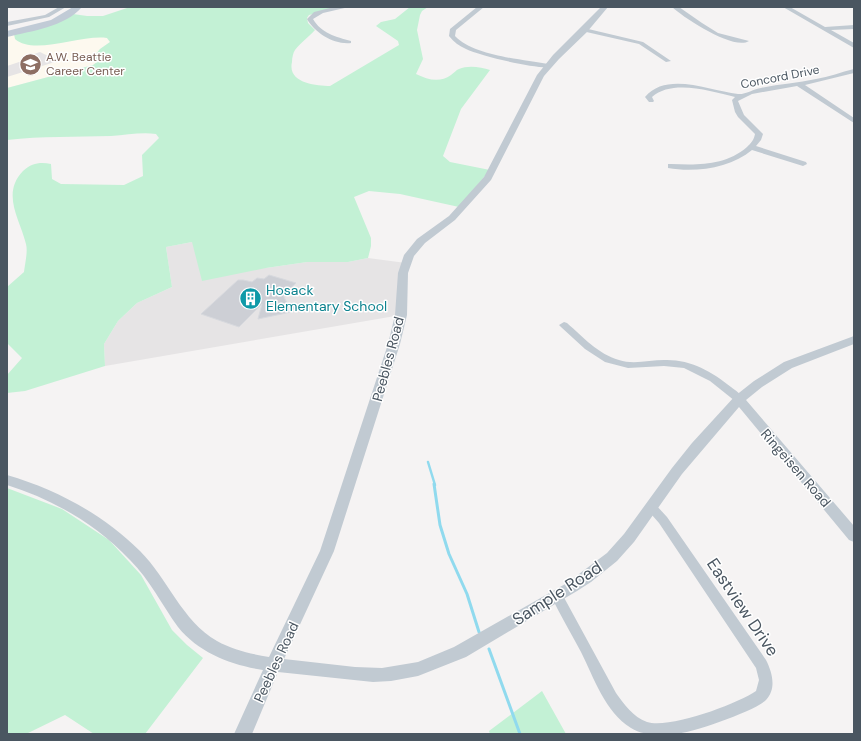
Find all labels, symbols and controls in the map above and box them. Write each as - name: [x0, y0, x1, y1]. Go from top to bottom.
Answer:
- place label: A.W. Beattie Career Center: [46, 49, 125, 79]
- school or university icon: A.W. Beattie Career Center: [18, 51, 44, 77]
- street label: Concord Drive: [739, 61, 821, 92]
- place label: Hosack Elementary School: [266, 281, 387, 315]
- building icon: Hosack Elementary School: [238, 285, 264, 311]
- street label: Peebles Road: [368, 315, 408, 403]
- street label: Ringeisen Road: [757, 425, 835, 511]
- street label: Eastview Drive: [702, 554, 784, 660]
- street label: Sample Road: [508, 556, 606, 630]
- street label: Peebles Road: [249, 619, 303, 705]

